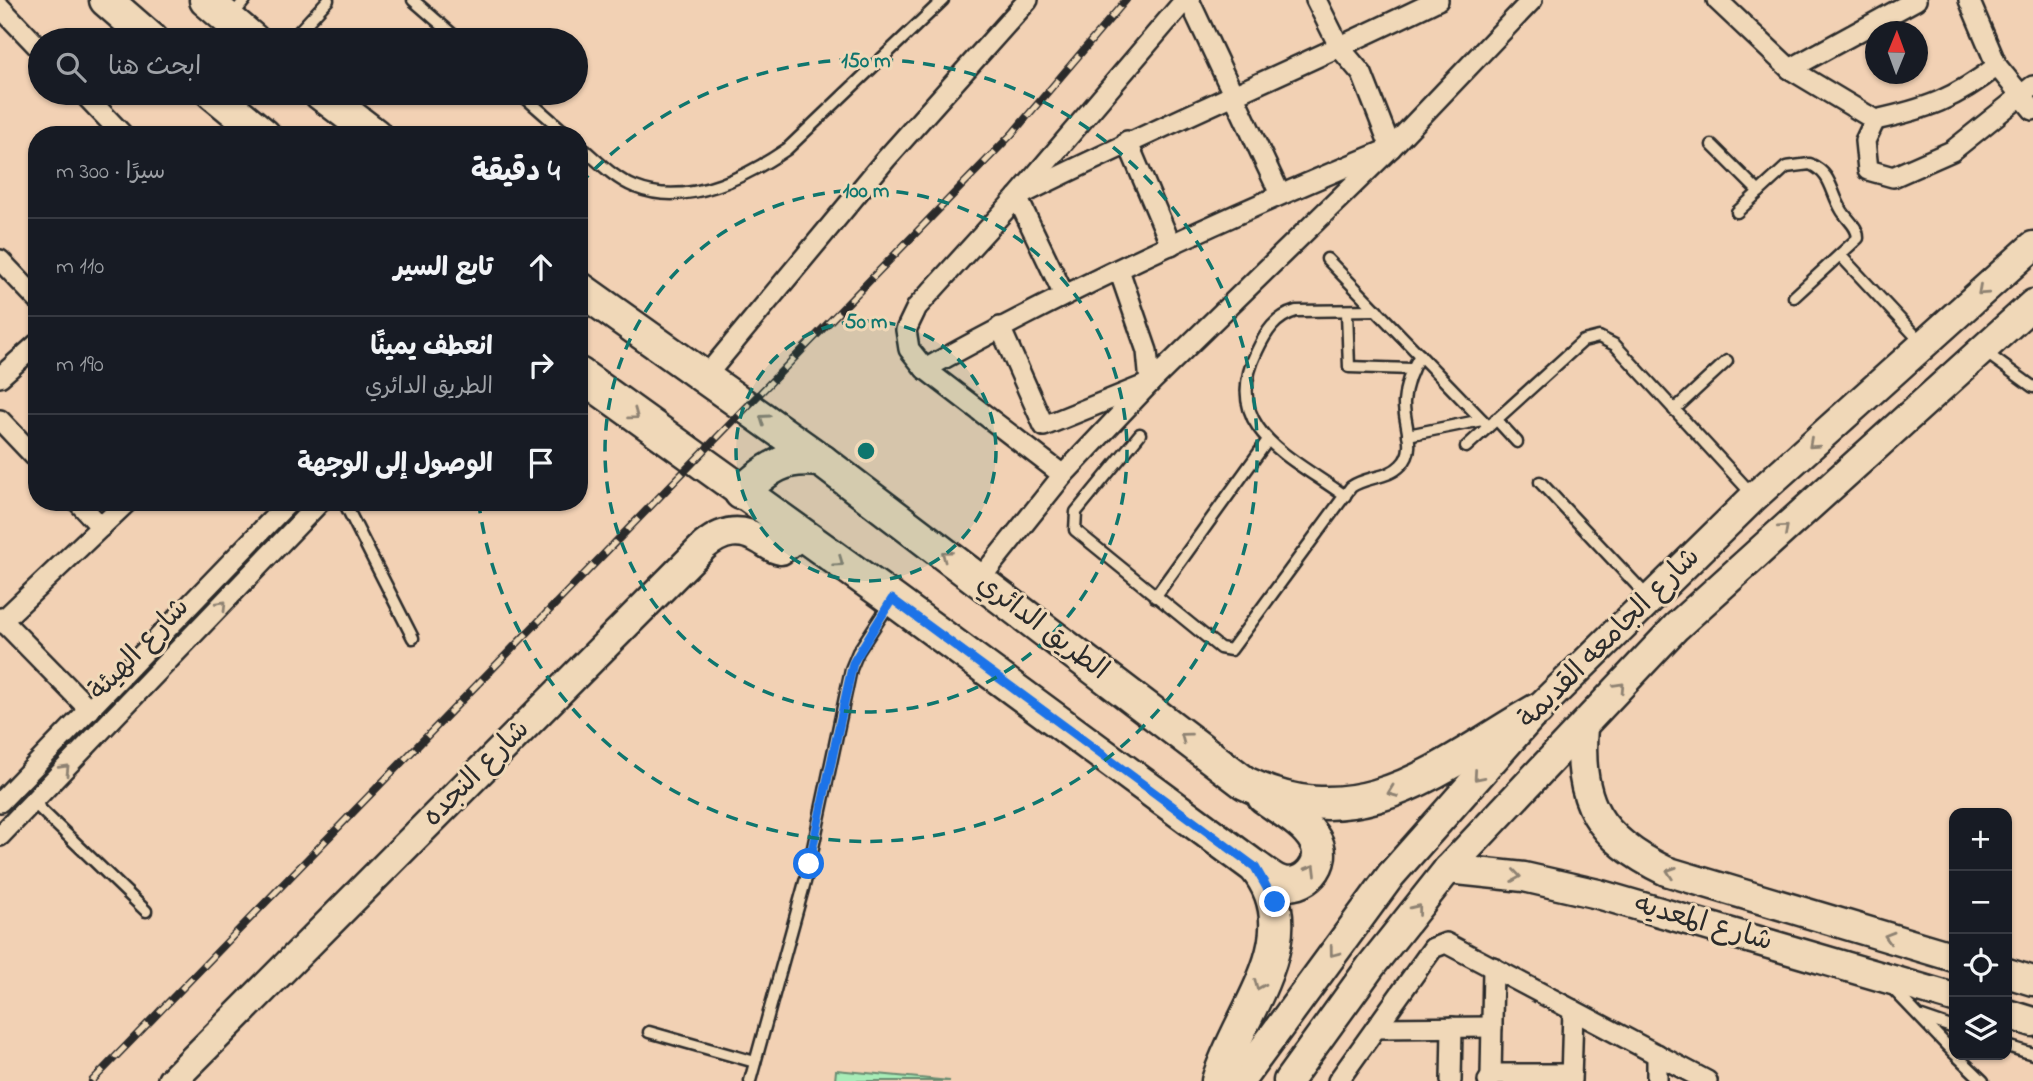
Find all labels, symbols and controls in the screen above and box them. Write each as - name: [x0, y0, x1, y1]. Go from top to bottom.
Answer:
- north arrow: [1865, 21, 1928, 84]
- search box: [28, 28, 588, 105]
- text: 150 m: [841, 47, 891, 77]
- icon: search: [52, 48, 90, 86]
- text: ابحث هنا: [108, 49, 201, 87]
- text: 4 دقيقة: [471, 151, 560, 195]
- text: سيرًا · 300 m: [56, 156, 165, 189]
- text: 100 m: [843, 177, 889, 207]
- icon: ahead: [522, 248, 560, 286]
- text: تابع السير: [394, 250, 493, 288]
- text: 110 m: [56, 251, 104, 284]
- one-way arrow: [1977, 283, 1990, 295]
- text: 50 m: [845, 308, 887, 338]
- text: انعطف يمينًا: [370, 329, 493, 367]
- icon: right: [522, 346, 560, 384]
- text: 190 m: [56, 349, 104, 382]
- text: الطريق الدائري: [365, 371, 493, 404]
- one-way arrow: [626, 407, 639, 420]
- one-way arrow: [759, 415, 771, 427]
- one-way arrow: [1808, 435, 1821, 448]
- centre of rings: [854, 439, 878, 463]
- icon: arrive: [522, 444, 560, 482]
- text: الوصول إلى الوجهة: [297, 446, 493, 484]
- one-way arrow: [1776, 525, 1789, 537]
- street label: شارع الجامعه القديمة: [1510, 539, 1710, 739]
- one-way arrow: [941, 551, 954, 564]
- one-way arrow: [831, 554, 844, 566]
- street label: الطريق الدائري: [967, 565, 1117, 691]
- street label: شارع الهيئة: [80, 589, 200, 711]
- one-way arrow: [213, 600, 226, 613]
- one-way arrow: [1612, 682, 1624, 695]
- street label: شارع النجده: [414, 711, 540, 837]
- one-way arrow: [1181, 733, 1193, 746]
- one-way arrow: [56, 764, 69, 777]
- one-way arrow: [1474, 768, 1486, 781]
- one-way arrow: [1387, 783, 1399, 797]
- map controls: [1949, 808, 2012, 1060]
- button: +: [1949, 808, 2012, 871]
- route start: [793, 848, 824, 879]
- one-way arrow: [1304, 863, 1317, 876]
- one-way arrow: [1665, 866, 1678, 880]
- one-way arrow: [1510, 869, 1522, 884]
- button: −: [1949, 871, 2012, 934]
- street label: شارع المعديه: [1629, 885, 1777, 963]
- route end: [1259, 886, 1290, 917]
- one-way arrow: [1408, 904, 1421, 916]
- one-way arrow: [1883, 931, 1895, 946]
- button: locate: [1949, 934, 2012, 997]
- one-way arrow: [1329, 944, 1342, 956]
- one-way arrow: [1253, 978, 1267, 990]
- button: layers: [1949, 997, 2012, 1060]

